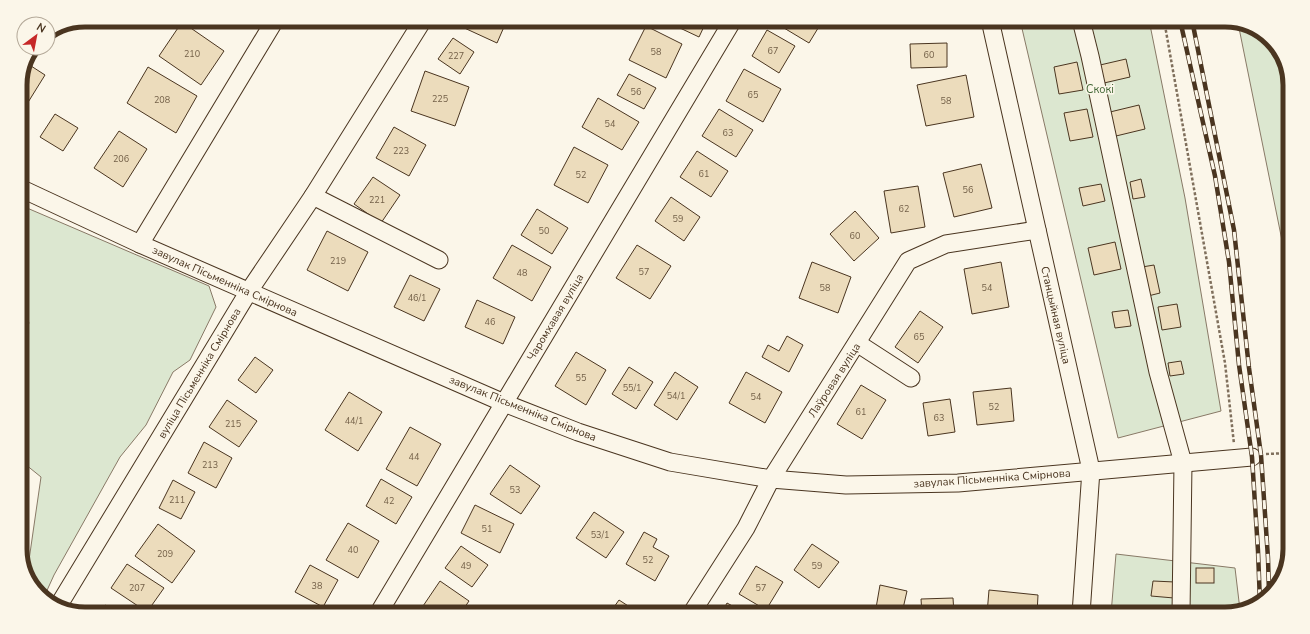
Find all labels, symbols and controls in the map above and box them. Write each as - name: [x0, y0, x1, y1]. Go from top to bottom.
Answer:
- north arrow: [16, 16, 56, 56]
- text: N: [34, 19, 49, 36]
- house number: 67: [768, 45, 778, 57]
- house number: 58: [651, 46, 661, 58]
- house number: 210: [184, 48, 200, 60]
- house number: 60: [924, 49, 934, 61]
- house number: 227: [448, 50, 464, 62]
- park label: Скокі: [1086, 82, 1114, 97]
- house number: 56: [631, 86, 641, 98]
- house number: 65: [748, 89, 758, 101]
- house number: 225: [432, 93, 448, 105]
- house number: 208: [154, 94, 170, 106]
- house number: 58: [941, 95, 951, 107]
- house number: 54: [605, 118, 616, 130]
- house number: 63: [723, 127, 733, 139]
- house number: 223: [393, 145, 409, 157]
- house number: 206: [113, 153, 129, 165]
- house number: 61: [699, 168, 709, 180]
- house number: 52: [576, 169, 586, 181]
- house number: 56: [963, 184, 973, 196]
- house number: 221: [369, 194, 385, 206]
- house number: 62: [899, 203, 909, 215]
- house number: 59: [673, 213, 683, 225]
- house number: 50: [539, 225, 549, 237]
- house number: 60: [850, 230, 860, 242]
- street label: завулак Пісьменніка Смірнова: [150, 243, 300, 320]
- house number: 219: [330, 255, 346, 267]
- street label: Станцыйная вуліца: [1037, 265, 1074, 365]
- house number: 57: [639, 266, 649, 278]
- house number: 48: [517, 267, 527, 279]
- street label: Чаромхавая вуліца: [524, 271, 587, 363]
- house number: 58: [820, 282, 830, 294]
- house number: 54: [982, 282, 993, 294]
- house number: 46/1: [408, 292, 426, 304]
- street label: вуліца Пісьменніка Смірнова: [154, 305, 244, 441]
- house number: 46: [485, 316, 495, 328]
- house number: 65: [914, 331, 924, 343]
- street label: Лаўровая вуліца: [805, 340, 864, 421]
- street label: завулак Пісьменніка Смірнова: [447, 372, 599, 445]
- house number: 55: [576, 372, 586, 384]
- house number: 55/1: [623, 382, 641, 394]
- house number: 54/1: [667, 390, 685, 402]
- house number: 54: [751, 391, 762, 403]
- house number: 52: [989, 401, 999, 413]
- house number: 61: [856, 406, 866, 418]
- house number: 63: [934, 412, 944, 424]
- house number: 44/1: [345, 415, 363, 427]
- house number: 215: [225, 418, 241, 430]
- house number: 44: [409, 451, 420, 463]
- house number: 213: [202, 459, 218, 471]
- street label: завулак Пісьменніка Смірнова: [913, 466, 1071, 491]
- house number: 53: [510, 484, 520, 496]
- house number: 211: [169, 494, 185, 506]
- house number: 42: [384, 495, 394, 507]
- house number: 51: [482, 523, 492, 535]
- house number: 53/1: [591, 529, 609, 541]
- house number: 40: [348, 544, 358, 556]
- house number: 209: [157, 548, 173, 560]
- house number: 52: [643, 554, 653, 566]
- house number: 49: [461, 560, 471, 572]
- house number: 59: [812, 560, 822, 572]
- house number: 38: [312, 580, 322, 592]
- house number: 207: [129, 582, 145, 594]
- house number: 57: [756, 582, 766, 594]

